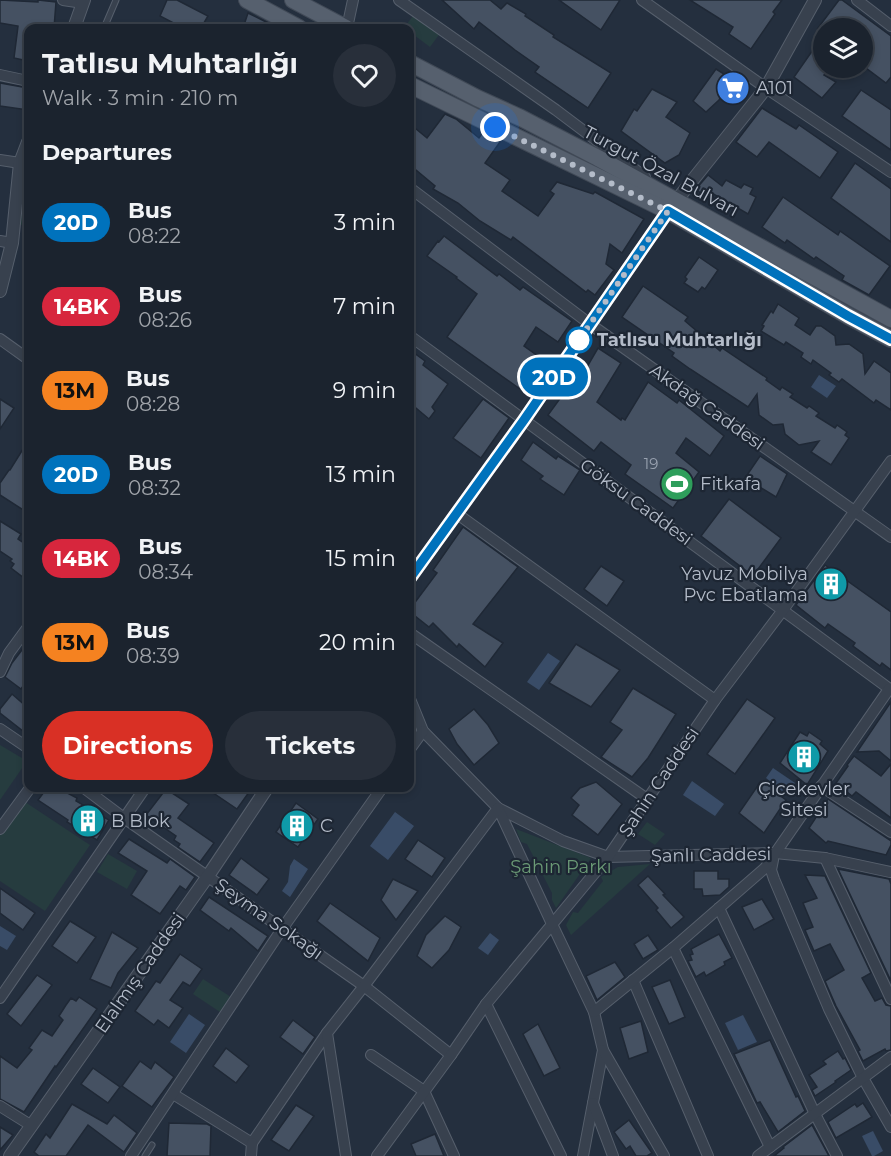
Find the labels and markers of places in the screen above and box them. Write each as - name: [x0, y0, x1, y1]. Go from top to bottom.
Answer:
- supermarket icon: A101: [715, 70, 751, 106]
- place label: A101: [756, 77, 793, 99]
- marker: Tatlısu Muhtarlığı: [566, 327, 592, 353]
- place label: Tatlısu Muhtarlığı: [597, 329, 762, 351]
- sports icon: Fitkafa: [659, 466, 695, 502]
- place label: Fitkafa: [700, 473, 761, 495]
- place label: Yavuz Mobilya Pvc Ebatlama: [681, 563, 808, 606]
- building icon: Yavuz Mobilya Pvc Ebatlama: [813, 566, 849, 602]
- building icon: Çicekevler Sitesi: [786, 739, 822, 775]
- place label: Çicekevler Sitesi: [758, 778, 850, 821]
- building icon: B Blok: [70, 803, 106, 839]
- building icon: C: [279, 808, 315, 844]
- place label: B Blok: [111, 810, 170, 832]
- place label: C: [320, 815, 333, 837]

